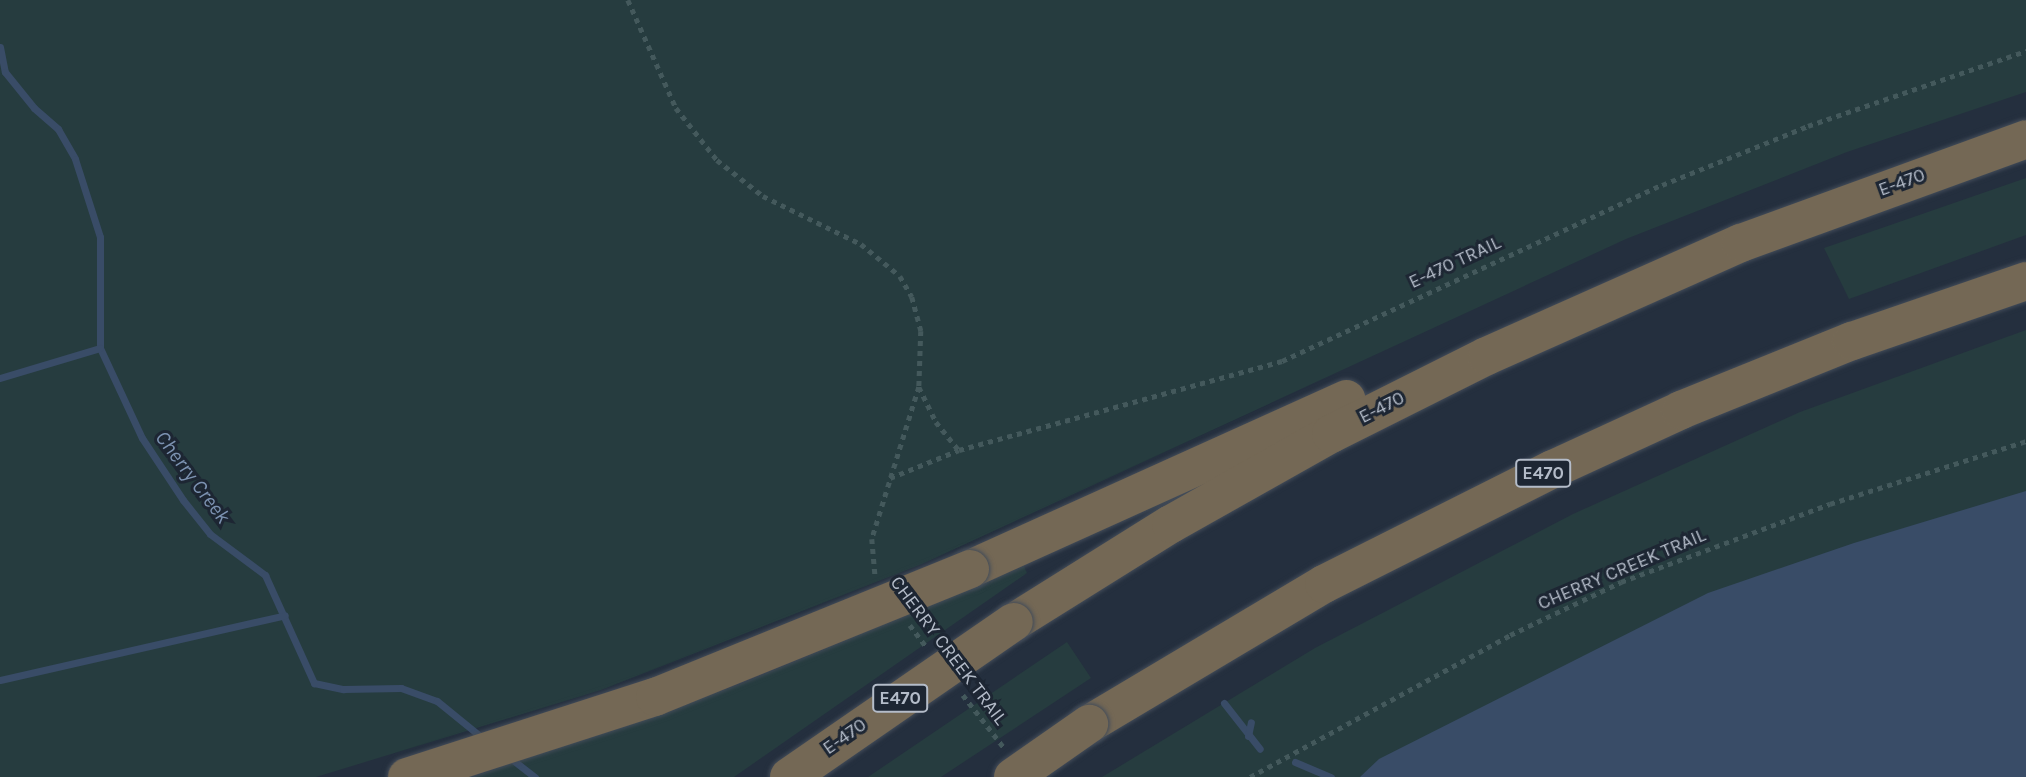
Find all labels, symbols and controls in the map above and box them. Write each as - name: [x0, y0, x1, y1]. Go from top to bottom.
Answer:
- street label: E-470: [1876, 164, 1928, 202]
- street label: E-470 TRAIL: [1405, 232, 1505, 294]
- street label: E-470: [1355, 387, 1409, 429]
- water label: Cherry Creek: [150, 426, 236, 528]
- road number: E470: [1515, 458, 1571, 488]
- street label: CHERRY CREEK TRAIL: [1535, 524, 1709, 616]
- street label: CHERRY CREEK TRAIL: [885, 572, 1011, 730]
- road number: E470: [872, 684, 928, 712]
- street label: E-470: [819, 714, 871, 760]

